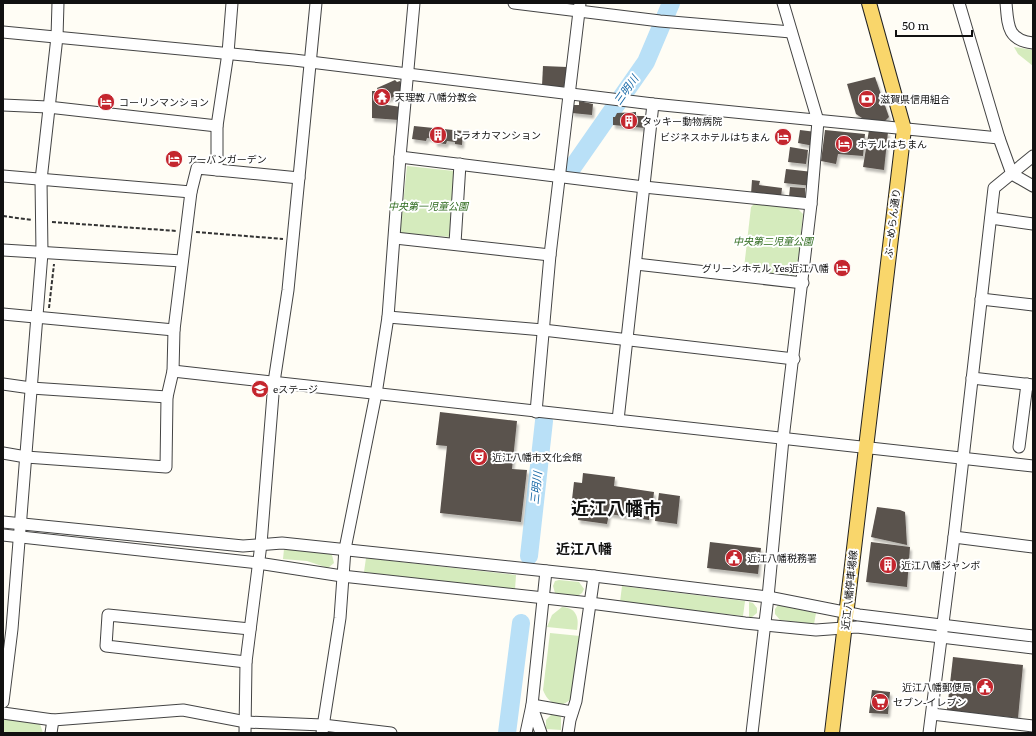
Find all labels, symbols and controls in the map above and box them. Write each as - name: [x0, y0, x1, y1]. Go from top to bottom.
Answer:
- scale bar: [896, 12, 972, 38]
- text: 50 m: [902, 16, 929, 34]
- water label: 三明川: [609, 71, 642, 108]
- temple icon: 天理教 八幡分教会: [372, 87, 392, 107]
- place label: 天理教 八幡分教会: [395, 89, 477, 104]
- bank icon: 滋賀県信用組合: [857, 89, 877, 109]
- place label: 滋賀県信用組合: [880, 91, 950, 106]
- hotel icon: コーリンマンション: [96, 92, 116, 112]
- place label: コーリンマンション: [119, 94, 209, 109]
- building icon: タッキー動物病院: [619, 111, 639, 131]
- place label: タッキー動物病院: [642, 113, 722, 128]
- building icon: トラオカマンション: [428, 125, 448, 145]
- place label: トラオカマンション: [451, 127, 541, 142]
- hotel icon: ビジネスホテルはちまん: [773, 127, 793, 147]
- place label: ビジネスホテルはちまん: [660, 129, 770, 144]
- hotel icon: ホテルはちまん: [834, 134, 854, 154]
- place label: ホテルはちまん: [857, 136, 927, 151]
- hotel icon: アーバンガーデン: [164, 149, 184, 169]
- place label: アーバンガーデン: [187, 151, 267, 166]
- street label: ぶーめらん通り: [880, 187, 903, 259]
- park label: 中央第一児童公園: [388, 198, 470, 213]
- park label: 中央第二児童公園: [733, 233, 815, 248]
- hotel icon: グリーンホテル Yes近江八幡: [832, 258, 852, 278]
- place label: グリーンホテル Yes近江八幡: [702, 260, 829, 275]
- school or university icon: eステージ: [250, 379, 270, 399]
- place label: eステージ: [273, 381, 318, 396]
- theatre icon: 近江八幡市文化会館: [469, 447, 489, 467]
- place label: 近江八幡市文化会館: [492, 449, 582, 464]
- water label: 三明川: [525, 470, 545, 505]
- district label: 近江八幡市: [571, 494, 661, 521]
- district label: 近江八幡: [556, 538, 612, 558]
- public building icon: 近江八幡税務署: [724, 548, 744, 568]
- street label: 近江八幡停車場線: [837, 549, 860, 631]
- place label: 近江八幡税務署: [747, 550, 817, 565]
- building icon: 近江八幡ジャンボ: [878, 555, 898, 575]
- place label: 近江八幡ジャンボ: [901, 557, 981, 572]
- public building icon: 近江八幡郵便局: [975, 677, 995, 697]
- place label: 近江八幡郵便局: [902, 679, 972, 694]
- supermarket icon: セブン-イレブン: [870, 692, 890, 712]
- place label: セブン-イレブン: [893, 694, 967, 709]

